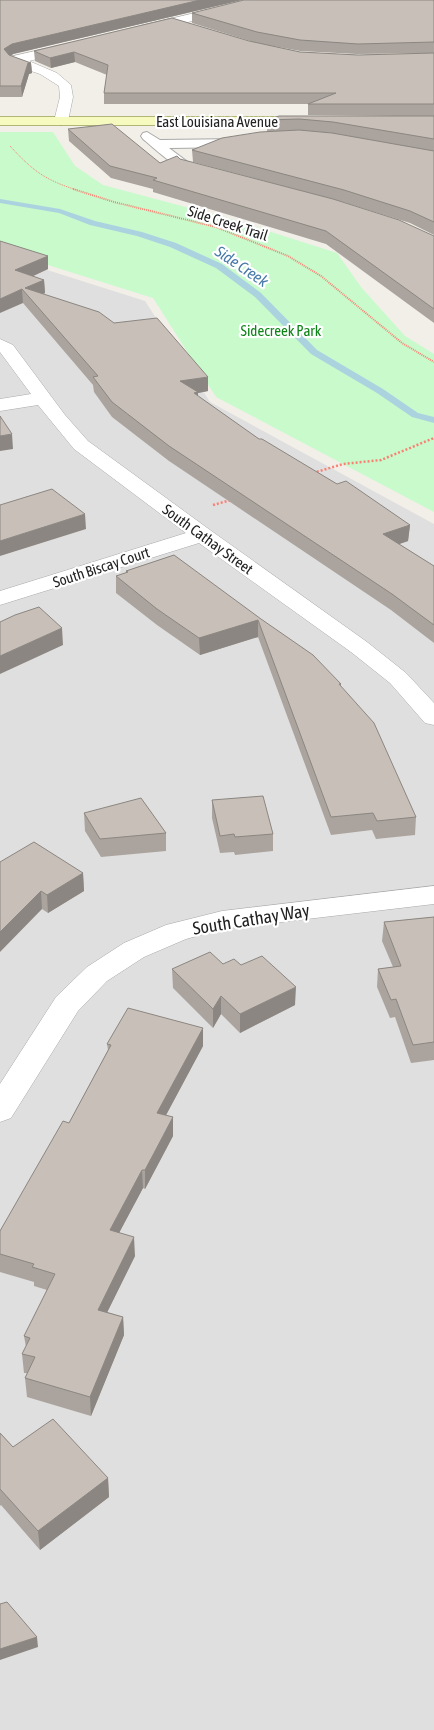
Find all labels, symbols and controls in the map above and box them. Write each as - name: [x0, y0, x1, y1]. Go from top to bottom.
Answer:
- street label: East Louisiana Avenue: [156, 113, 278, 130]
- street label: Side Creek Trail: [186, 202, 270, 244]
- water label: Side Creek: [211, 241, 273, 291]
- park label: Sidecreek Park: [241, 322, 322, 339]
- street label: South Cathay Street: [159, 500, 257, 578]
- street label: South Biscay Court: [51, 543, 151, 591]
- street label: South Cathay Way: [191, 899, 311, 939]

